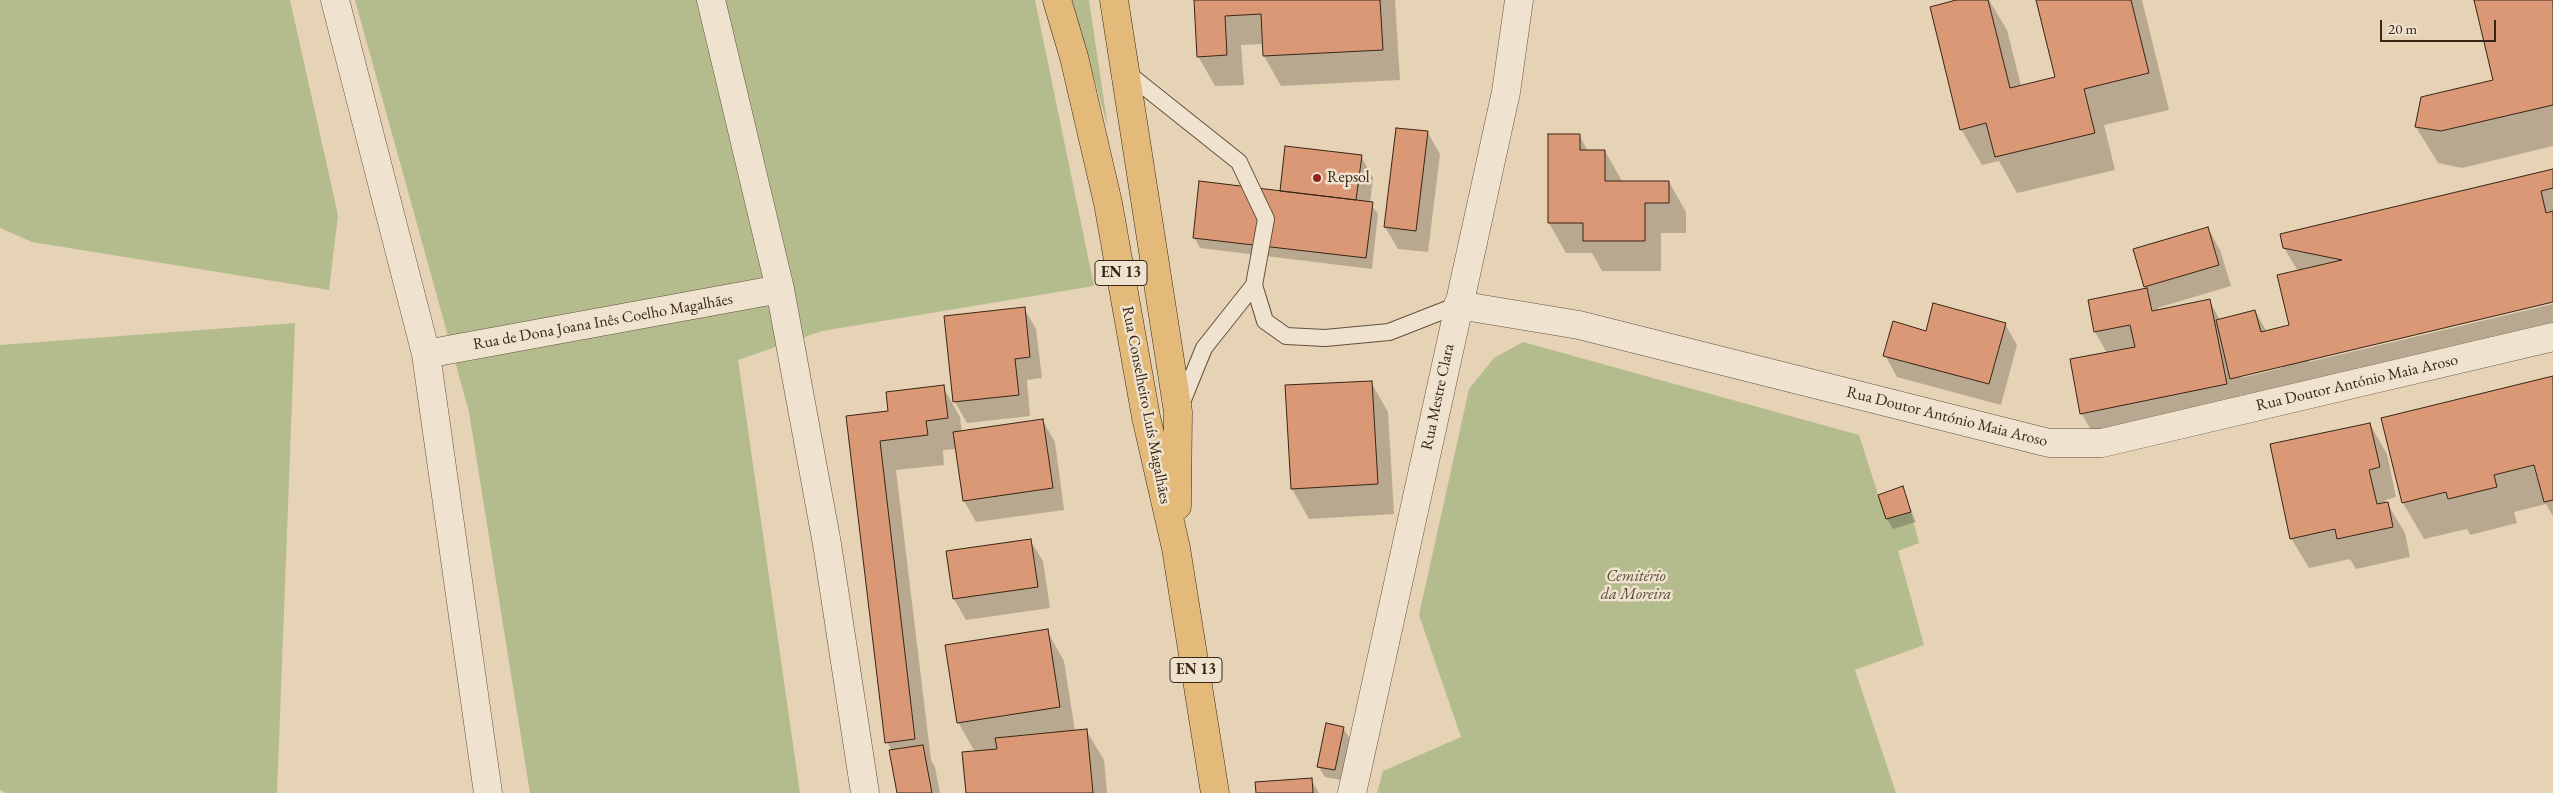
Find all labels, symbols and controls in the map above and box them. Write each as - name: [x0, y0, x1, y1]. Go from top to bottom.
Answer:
- scale bar: [2383, 10, 2499, 42]
- text: 20 m: [2388, 19, 2417, 38]
- place label: Repsol: [1327, 168, 1370, 188]
- marker: Repsol: [1311, 172, 1323, 184]
- road number: EN 13: [1095, 260, 1147, 286]
- street label: Rua de Dona Joana Inês Coelho Magalhães: [472, 290, 734, 354]
- street label: Rua Conselheiro Luís Magalhães: [1117, 305, 1175, 505]
- street label: Rua Mestre Clara: [1417, 342, 1459, 452]
- street label: Rua Doutor António Maia Aroso: [2254, 350, 2460, 416]
- street label: Rua Doutor António Maia Aroso: [1844, 383, 2050, 451]
- park label: Cemitério da Moreira: [1601, 567, 1671, 605]
- road number: EN 13: [1170, 658, 1222, 682]

